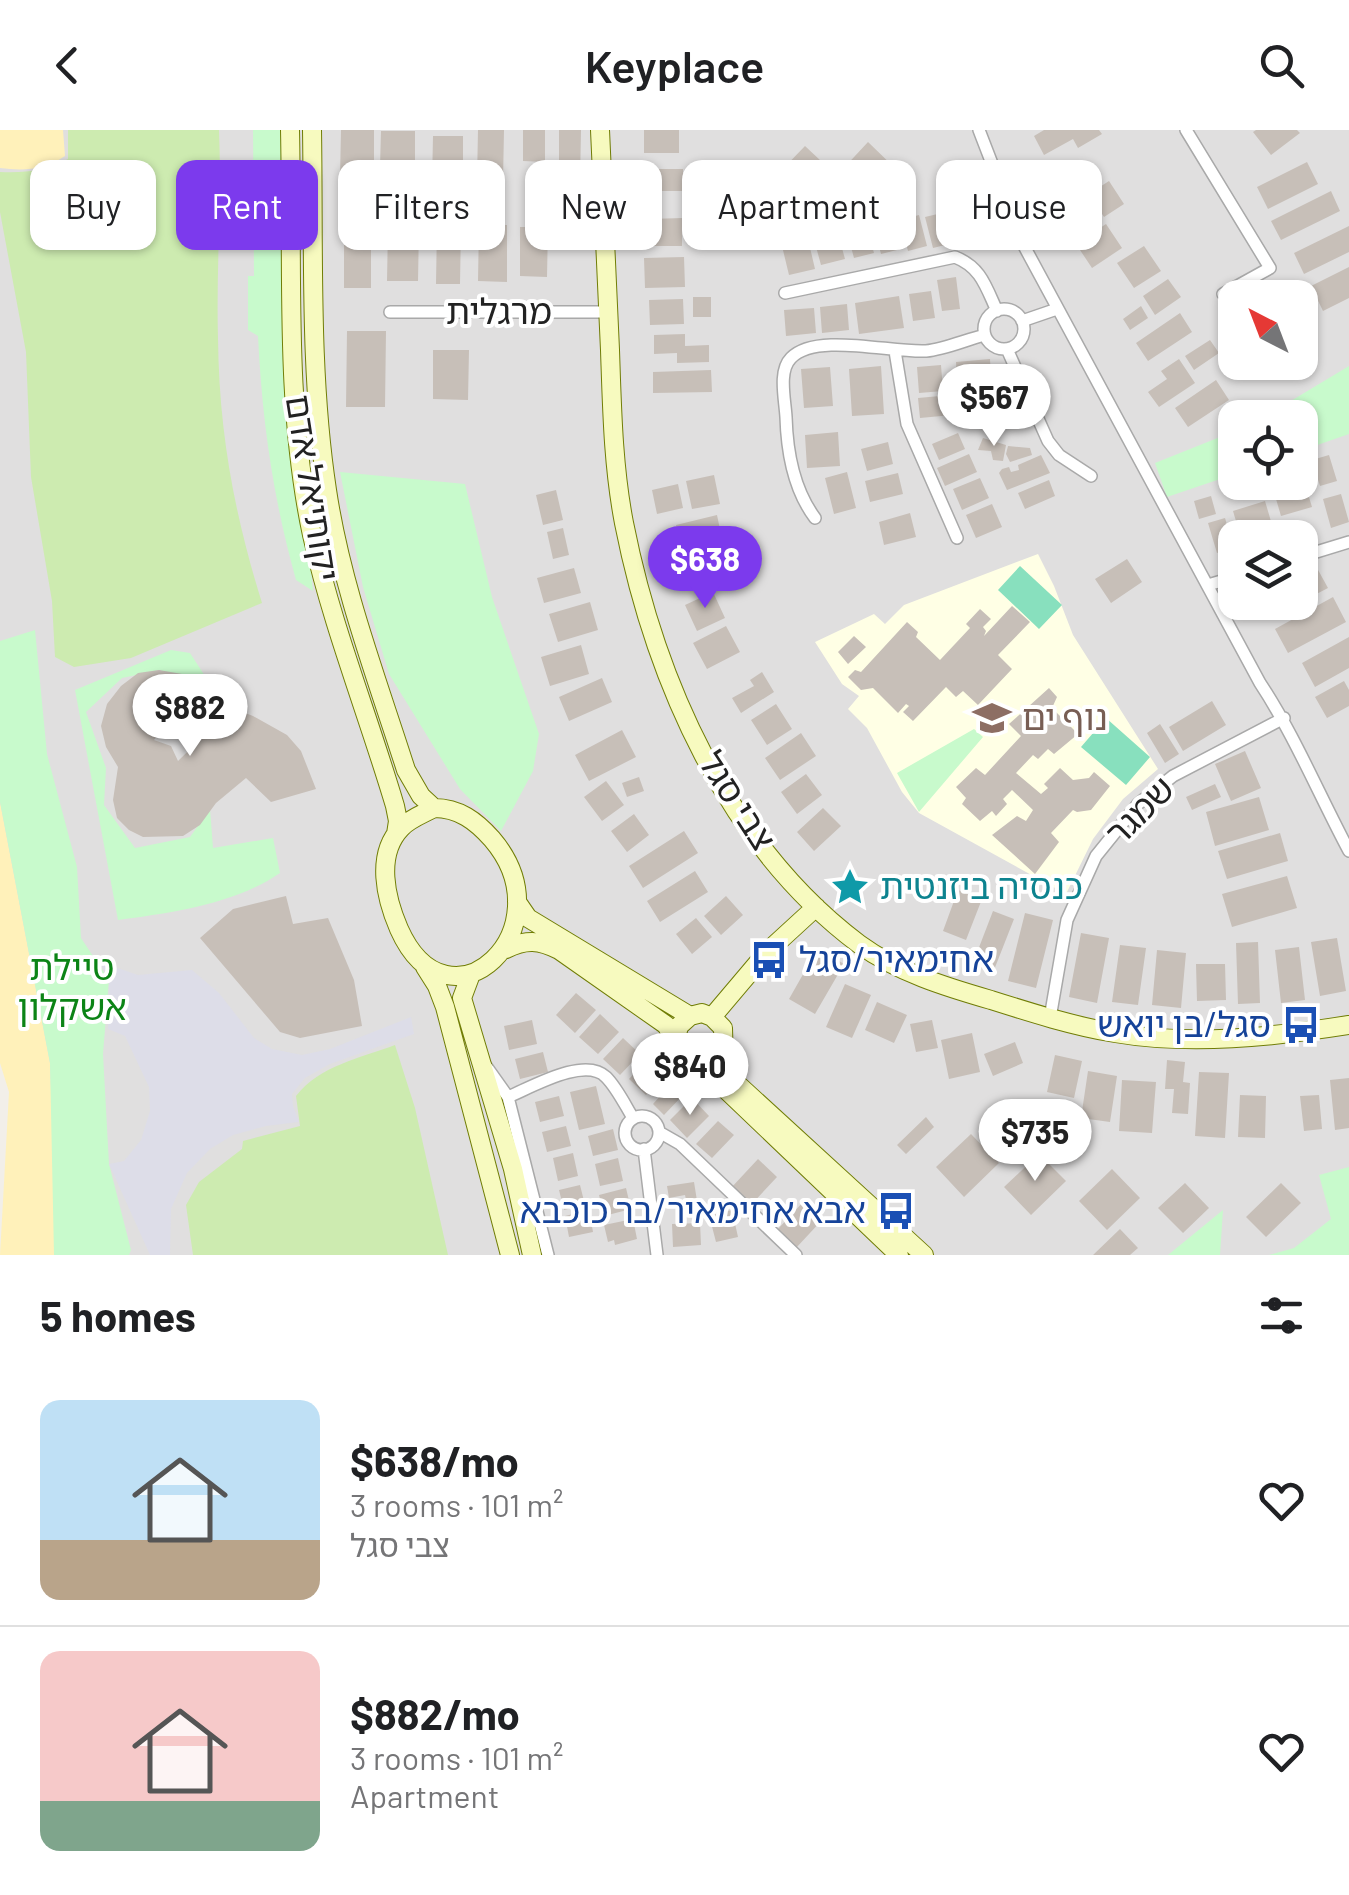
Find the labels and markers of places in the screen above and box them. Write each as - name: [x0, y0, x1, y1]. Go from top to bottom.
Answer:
- pin: $567: [935, 364, 1053, 449]
- pin: $638: [646, 526, 764, 611]
- pin: $882: [131, 674, 249, 759]
- place label: נוף ים: [1022, 695, 1108, 737]
- school or university icon: נוף ים: [971, 697, 1013, 739]
- place label: כנסיה ביזנטית: [880, 864, 1083, 906]
- place icon: כנסיה ביזנטית: [829, 866, 871, 908]
- place label: אחימאיר/סגל: [799, 937, 994, 979]
- bus stop icon: אחימאיר/סגל: [748, 939, 790, 981]
- place label: סגל/בן יואש: [1097, 1002, 1271, 1044]
- bus stop icon: סגל/בן יואש: [1280, 1004, 1322, 1046]
- pin: $840: [631, 1033, 749, 1118]
- pin: $735: [976, 1099, 1094, 1184]
- place label: אבא אחימאיר/בר כוכבא: [520, 1188, 866, 1230]
- bus stop icon: אבא אחימאיר/בר כוכבא: [875, 1190, 917, 1232]

